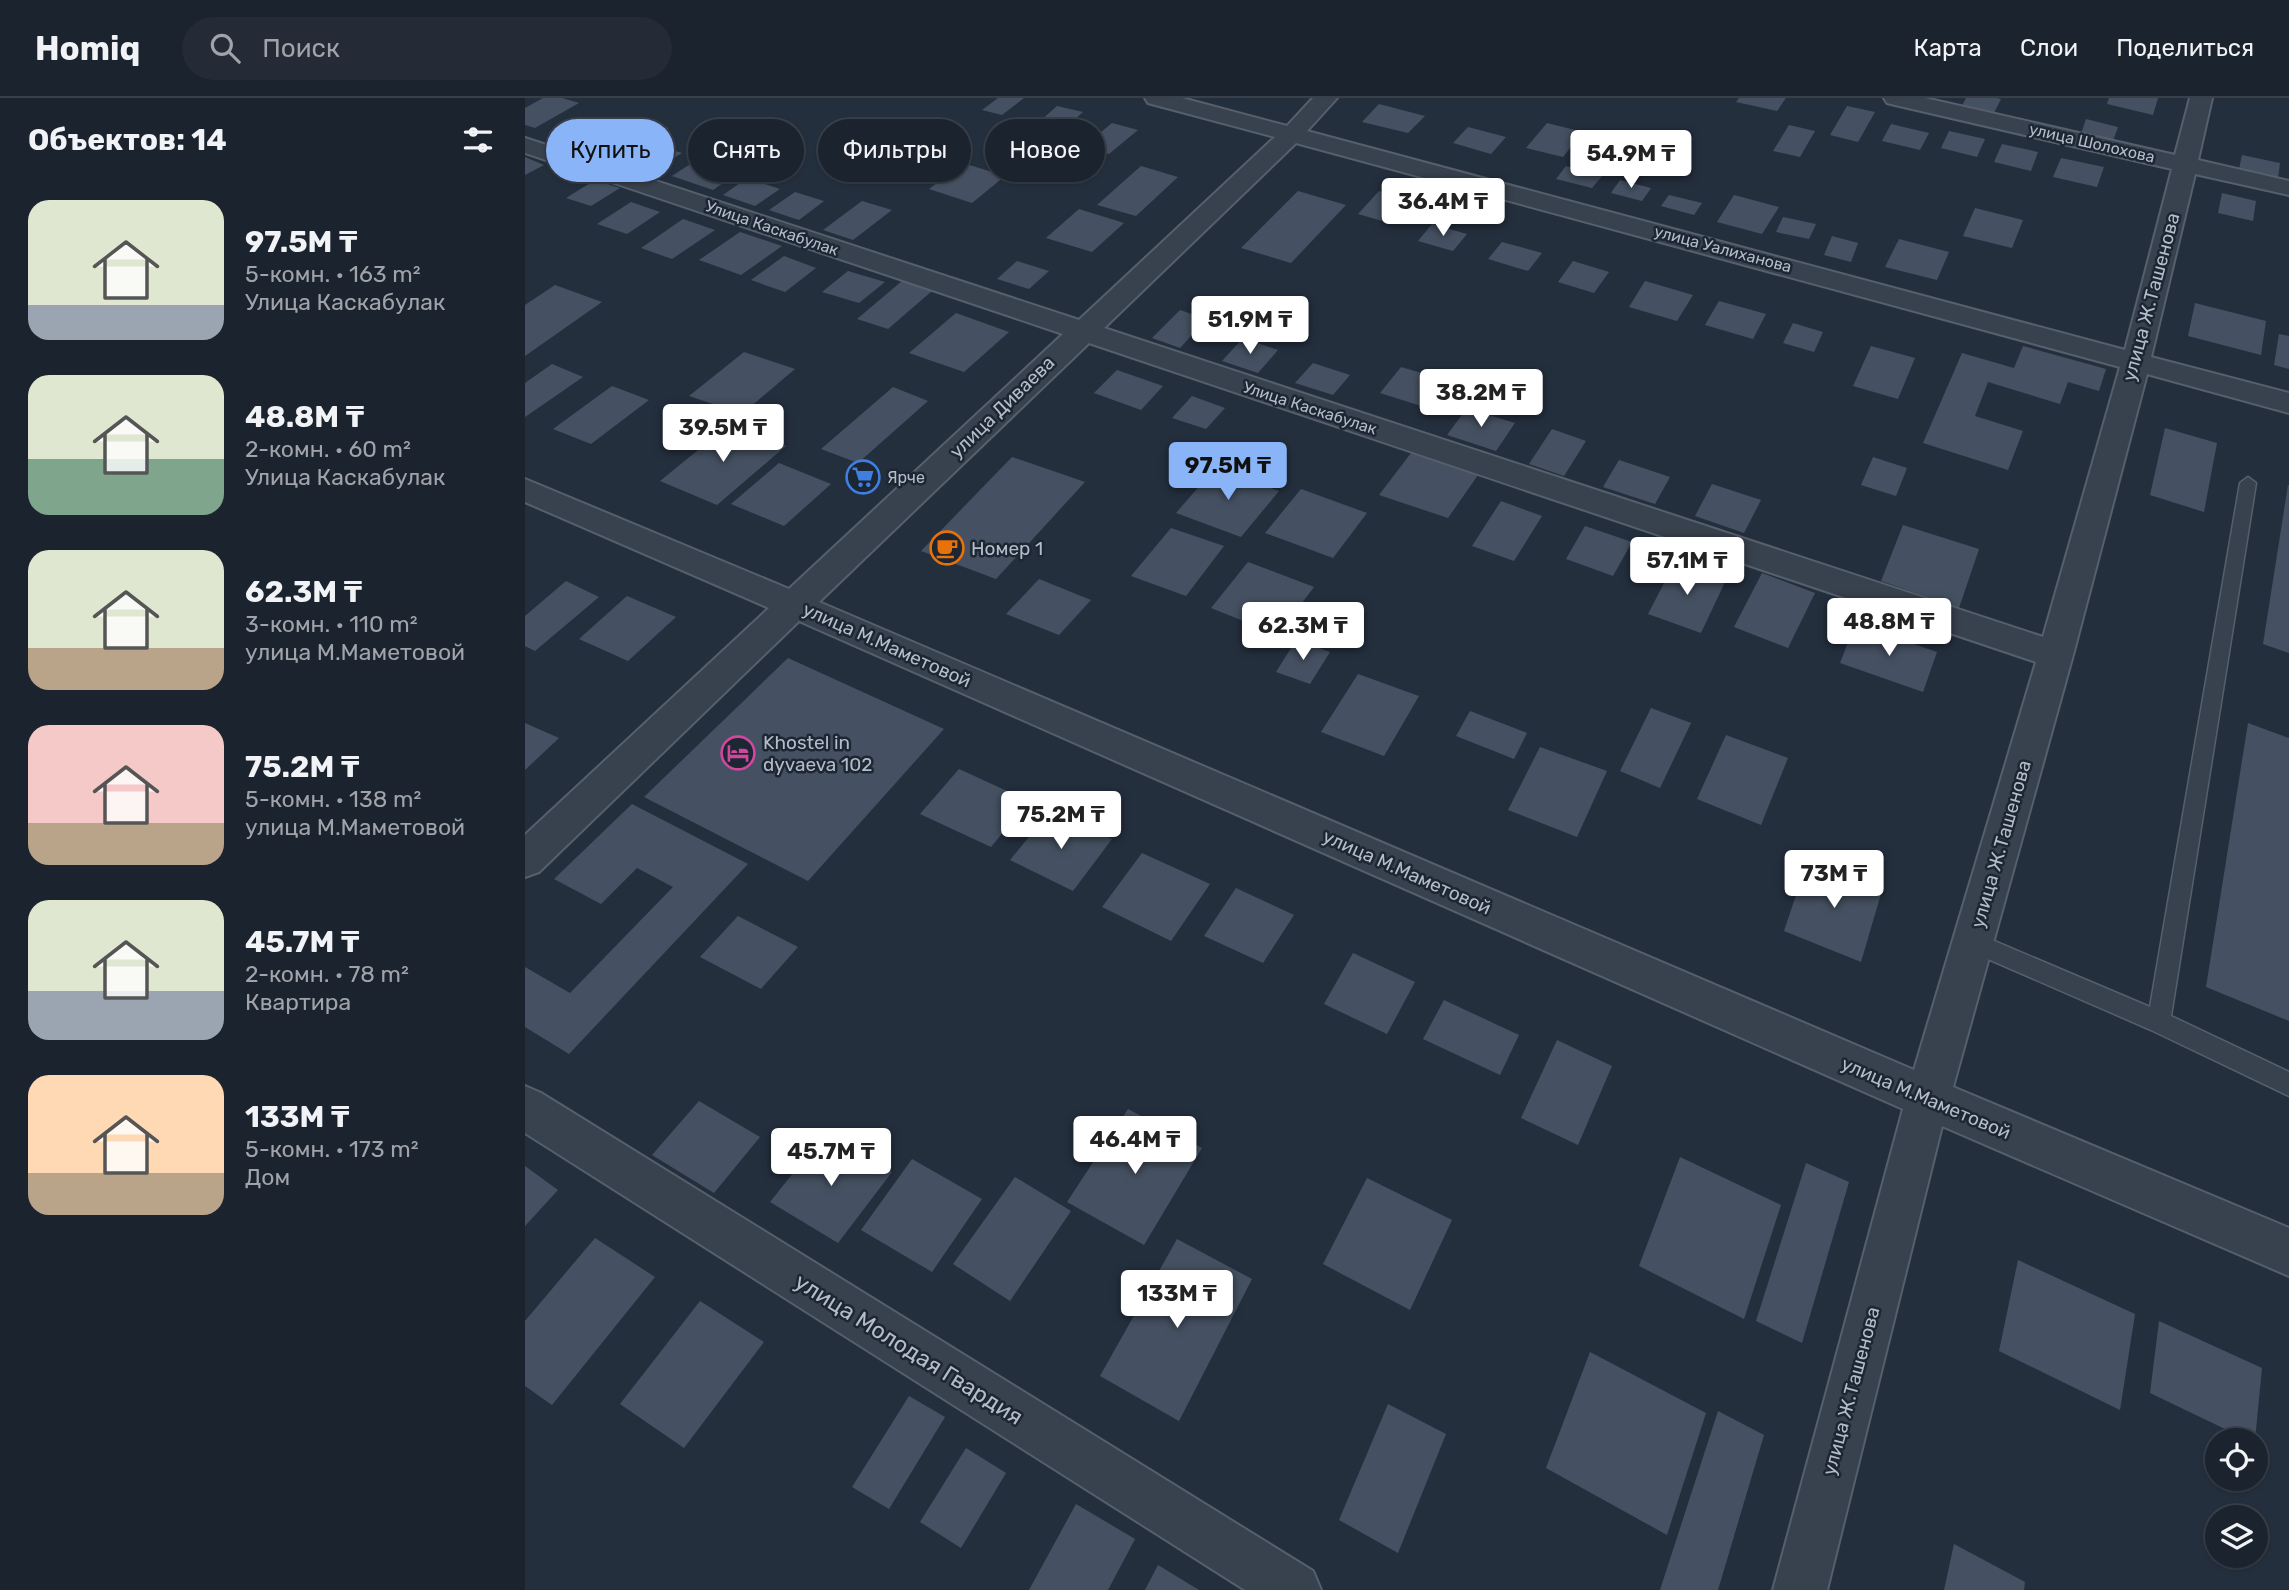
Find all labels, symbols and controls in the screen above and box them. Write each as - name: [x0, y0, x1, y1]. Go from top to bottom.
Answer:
- search box: [182, 17, 672, 80]
- text: Homiq: [35, 29, 140, 68]
- icon: search: [206, 29, 244, 67]
- text: Поиск: [262, 33, 340, 64]
- text: Карта: [1913, 34, 1982, 62]
- text: Слои: [2020, 34, 2078, 62]
- text: Поделиться: [2116, 34, 2254, 62]
- chip: Купить: [546, 119, 674, 182]
- chip: Снять: [688, 119, 804, 182]
- chip: Фильтры: [818, 119, 971, 182]
- chip: Новое: [985, 119, 1105, 182]
- street label: улица Шолохова: [2027, 119, 2157, 167]
- icon: filters: [459, 121, 497, 159]
- text: Объектов: 14: [28, 122, 227, 158]
- pin: 54.9M ₸: [1566, 130, 1696, 190]
- text: 54.9M ₸: [1586, 139, 1676, 167]
- pin: 36.4M ₸: [1378, 178, 1508, 238]
- text: 36.4M ₸: [1398, 187, 1488, 215]
- street label: Улица Каскабулак: [703, 196, 841, 260]
- street label: улица Ж.Ташенова: [2117, 210, 2185, 384]
- street label: улица Уалиханова: [1652, 222, 1794, 276]
- text: 97.5M ₸: [245, 224, 358, 260]
- icon: home: [84, 228, 168, 312]
- text: 5-комн. · 163 m²: [245, 260, 421, 288]
- text: Улица Каскабулак: [245, 288, 445, 316]
- pin: 51.9M ₸: [1185, 296, 1315, 356]
- text: 51.9M ₸: [1208, 305, 1292, 333]
- street label: улица Диваева: [945, 351, 1059, 463]
- pin: 38.2M ₸: [1416, 370, 1546, 429]
- street label: Улица Каскабулак: [1241, 377, 1380, 439]
- text: 38.2M ₸: [1436, 378, 1526, 406]
- text: 48.8M ₸: [245, 399, 365, 435]
- icon: home: [84, 403, 168, 487]
- pin: 39.5M ₸: [658, 404, 788, 464]
- text: 39.5M ₸: [679, 413, 767, 441]
- text: 2-комн. · 60 m²: [245, 435, 411, 463]
- pin: 97.5M ₸: [1163, 442, 1293, 502]
- text: 97.5M ₸: [1185, 451, 1271, 479]
- supermarket icon: Ярче: [844, 458, 882, 496]
- text: Улица Каскабулак: [245, 463, 445, 491]
- place label: Ярче: [887, 468, 925, 487]
- cafe icon: Номер 1: [928, 529, 966, 567]
- place label: Номер 1: [971, 537, 1043, 560]
- pin: 57.1M ₸: [1622, 538, 1752, 597]
- text: 57.1M ₸: [1646, 546, 1728, 574]
- text: 62.3M ₸: [245, 574, 362, 610]
- icon: home: [84, 578, 168, 662]
- street label: улица М.Маметовой: [799, 598, 975, 692]
- pin: 48.8M ₸: [1824, 598, 1954, 658]
- pin: 62.3M ₸: [1238, 602, 1368, 662]
- text: 48.8M ₸: [1843, 607, 1935, 635]
- text: 3-комн. · 110 m²: [245, 610, 418, 638]
- text: 62.3M ₸: [1258, 611, 1348, 639]
- text: улица М.Маметовой: [245, 638, 465, 666]
- place label: Khostel in dyvaeva 102: [763, 731, 872, 776]
- hotel icon: Khostel in dyvaeva 102: [719, 734, 757, 772]
- text: 75.2M ₸: [245, 749, 360, 785]
- icon: home: [84, 753, 168, 837]
- street label: улица Ж.Ташенова: [1966, 757, 2036, 931]
- text: 5-комн. · 138 m²: [245, 785, 421, 813]
- pin: 75.2M ₸: [996, 792, 1126, 851]
- text: 75.2M ₸: [1017, 800, 1105, 828]
- text: улица М.Маметовой: [245, 813, 465, 841]
- street label: улица М.Маметовой: [1319, 825, 1495, 919]
- pin: 73M ₸: [1785, 850, 1883, 910]
- text: 73M ₸: [1801, 859, 1867, 887]
- text: 45.7M ₸: [245, 924, 360, 960]
- icon: home: [84, 928, 168, 1012]
- text: 2-комн. · 78 m²: [245, 960, 409, 988]
- text: Квартира: [245, 988, 351, 1016]
- street label: улица М.Маметовой: [1838, 1052, 2014, 1144]
- text: 133M ₸: [245, 1099, 350, 1135]
- icon: home: [84, 1103, 168, 1187]
- pin: 46.4M ₸: [1070, 1116, 1200, 1176]
- text: 46.4M ₸: [1089, 1125, 1181, 1153]
- pin: 45.7M ₸: [766, 1128, 896, 1188]
- text: 5-комн. · 173 m²: [245, 1135, 419, 1163]
- text: 45.7M ₸: [787, 1137, 875, 1165]
- text: Дом: [245, 1163, 290, 1191]
- street label: улица Молодая Гвардия: [790, 1267, 1028, 1431]
- pin: 133M ₸: [1120, 1270, 1234, 1330]
- text: 133M ₸: [1137, 1279, 1217, 1307]
- street label: улица Ж.Ташенова: [1817, 1304, 1885, 1478]
- map controls: [2205, 1428, 2268, 1568]
- button: locate: [2205, 1428, 2268, 1491]
- button: layers: [2205, 1505, 2268, 1568]

